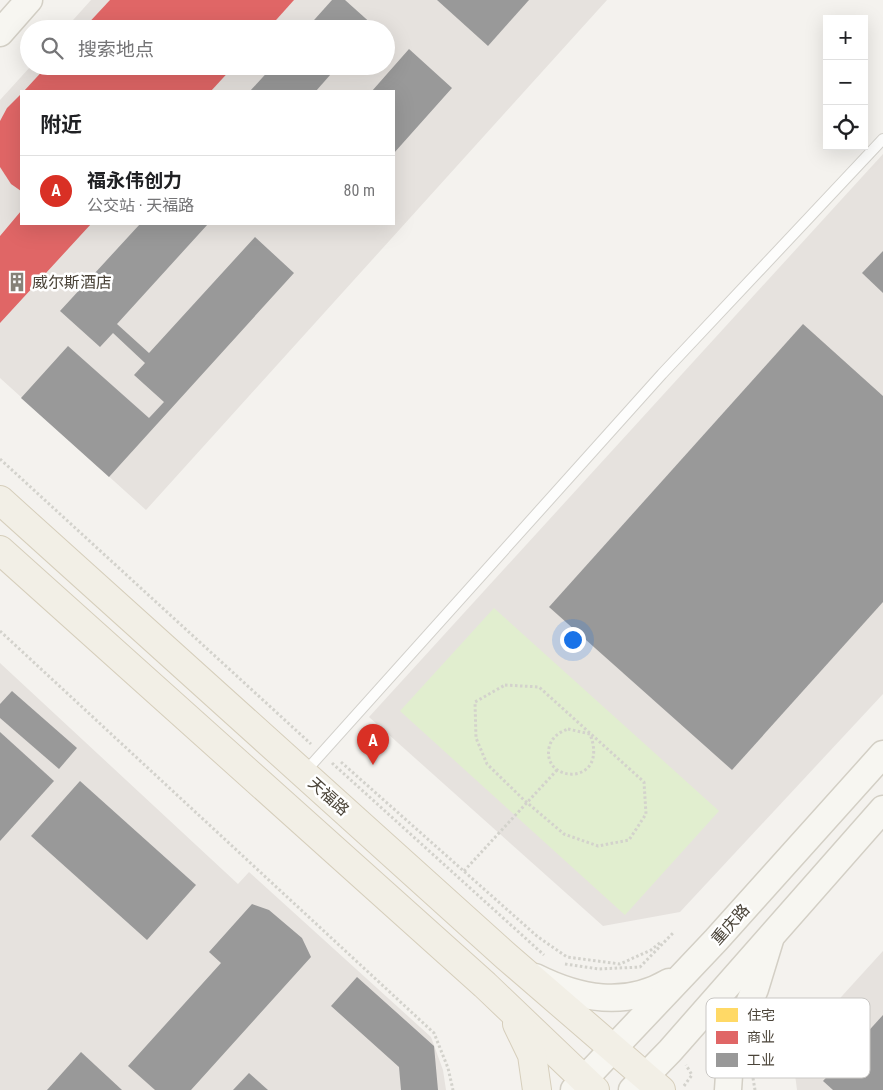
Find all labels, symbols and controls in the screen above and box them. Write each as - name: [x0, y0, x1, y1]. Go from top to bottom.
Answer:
- map controls: [823, 15, 868, 150]
- button: +: [823, 15, 868, 60]
- search box: [20, 20, 395, 75]
- icon: search: [38, 34, 66, 62]
- text: 搜索地点: [78, 38, 154, 61]
- button: −: [823, 60, 868, 105]
- button: locate: [823, 105, 868, 150]
- text: 附近: [40, 113, 82, 137]
- text: 福永伟创力: [87, 169, 182, 192]
- text: A: [51, 181, 61, 200]
- text: 80 m: [343, 181, 375, 200]
- text: 公交站 · 天福路: [87, 196, 194, 215]
- building icon: 威尔斯酒店: [6, 271, 28, 293]
- place label: 威尔斯酒店: [32, 273, 112, 292]
- your location: [560, 627, 586, 653]
- pin: A: [357, 724, 389, 765]
- street label: 天福路: [304, 773, 353, 819]
- street label: 重庆路: [707, 900, 753, 949]
- legend: [706, 998, 870, 1078]
- text: 住宅: [747, 1007, 775, 1023]
- text: 商业: [747, 1029, 775, 1045]
- text: 工业: [747, 1052, 775, 1068]

